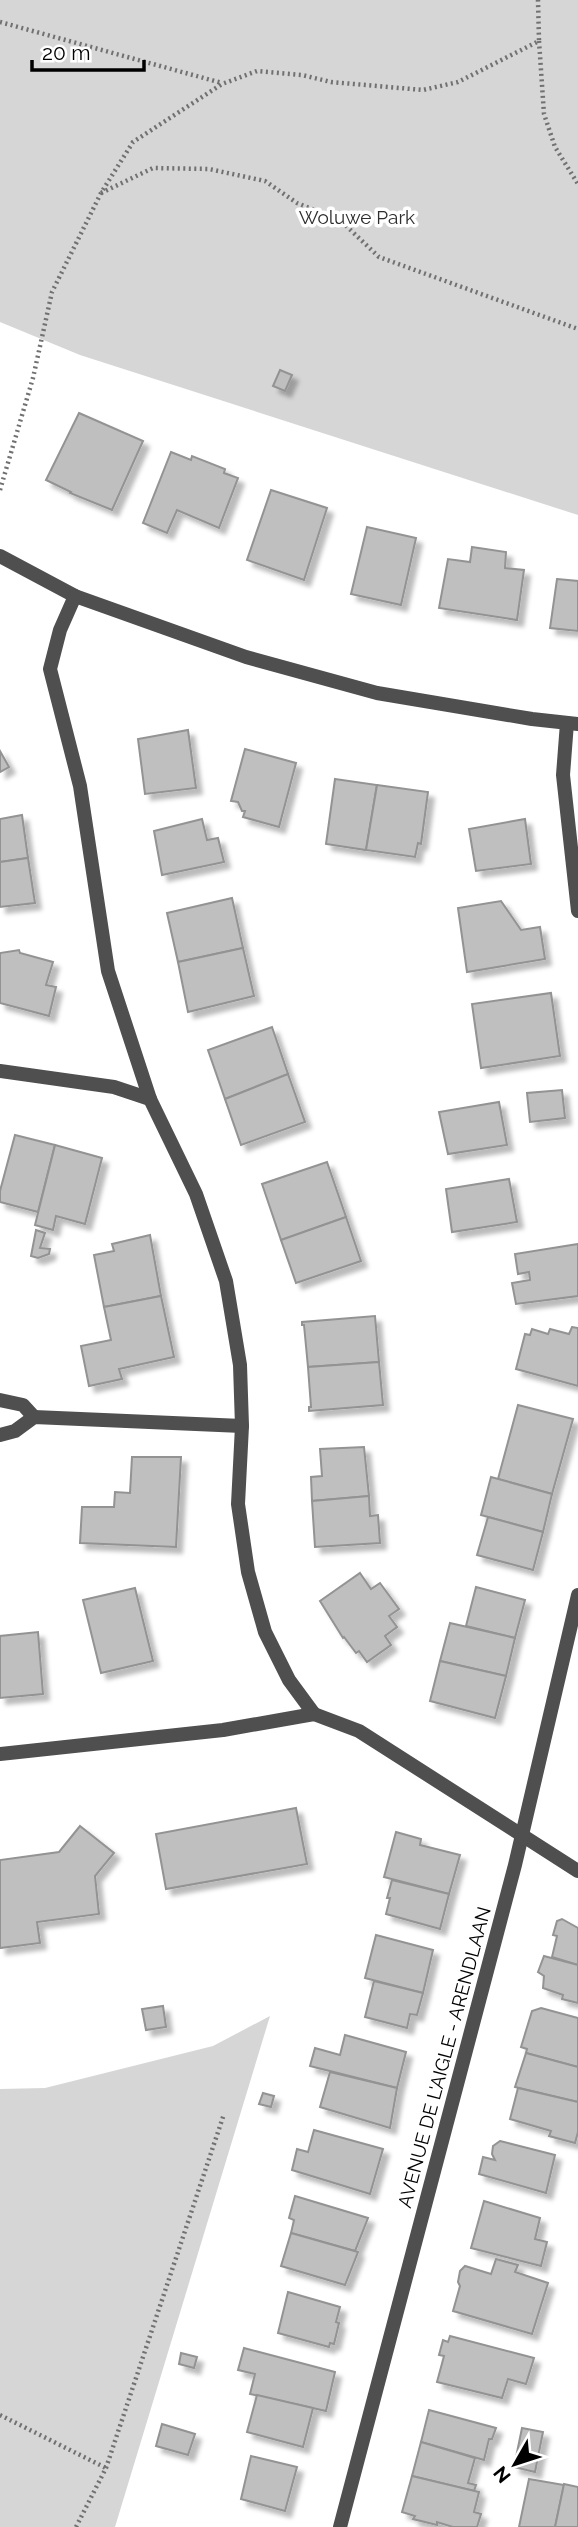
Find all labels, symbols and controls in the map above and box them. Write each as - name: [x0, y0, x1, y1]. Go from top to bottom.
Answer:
- scale bar: [32, 28, 144, 72]
- text: 20 m: [42, 40, 90, 65]
- park label: Woluwe Park: [299, 206, 415, 228]
- street label: AVENUE DE L'AIGLE - ARENDLAAN: [393, 1904, 495, 2210]
- north arrow: [480, 2429, 550, 2499]
- text: N: [489, 2462, 515, 2487]

